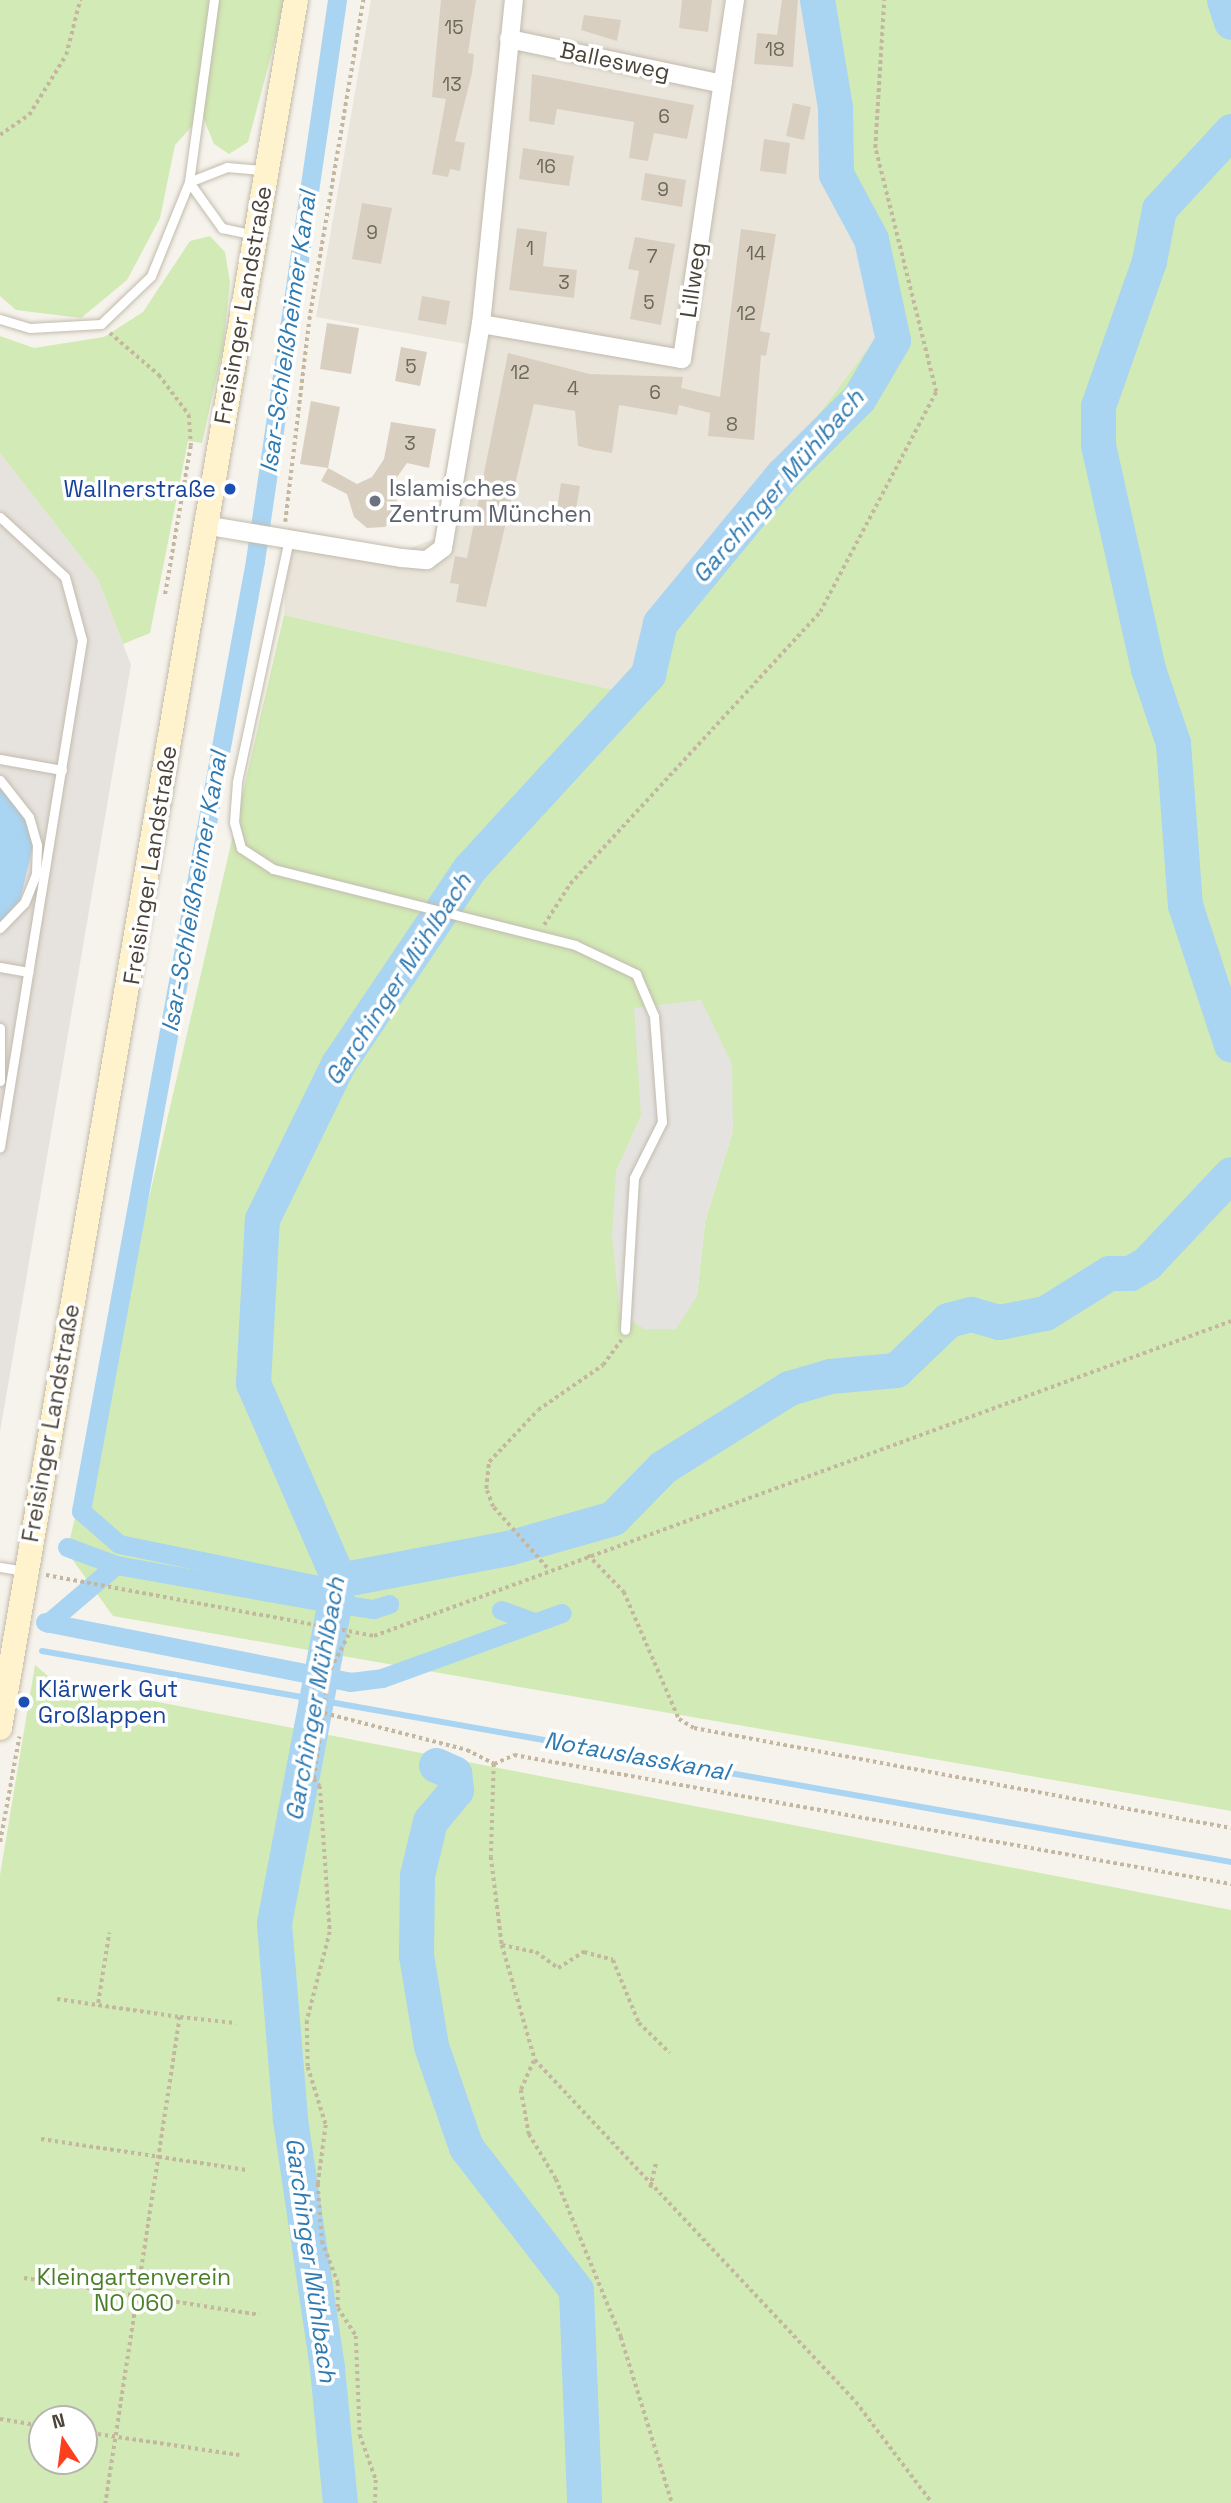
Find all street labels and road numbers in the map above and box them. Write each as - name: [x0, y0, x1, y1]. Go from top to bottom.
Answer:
- street label: Ballesweg: [557, 36, 673, 86]
- street label: Freisinger Landstraße: [208, 184, 278, 426]
- street label: Lillweg: [674, 240, 712, 320]
- street label: Freisinger Landstraße: [117, 744, 183, 986]
- street label: Freisinger Landstraße: [16, 1302, 86, 1544]

